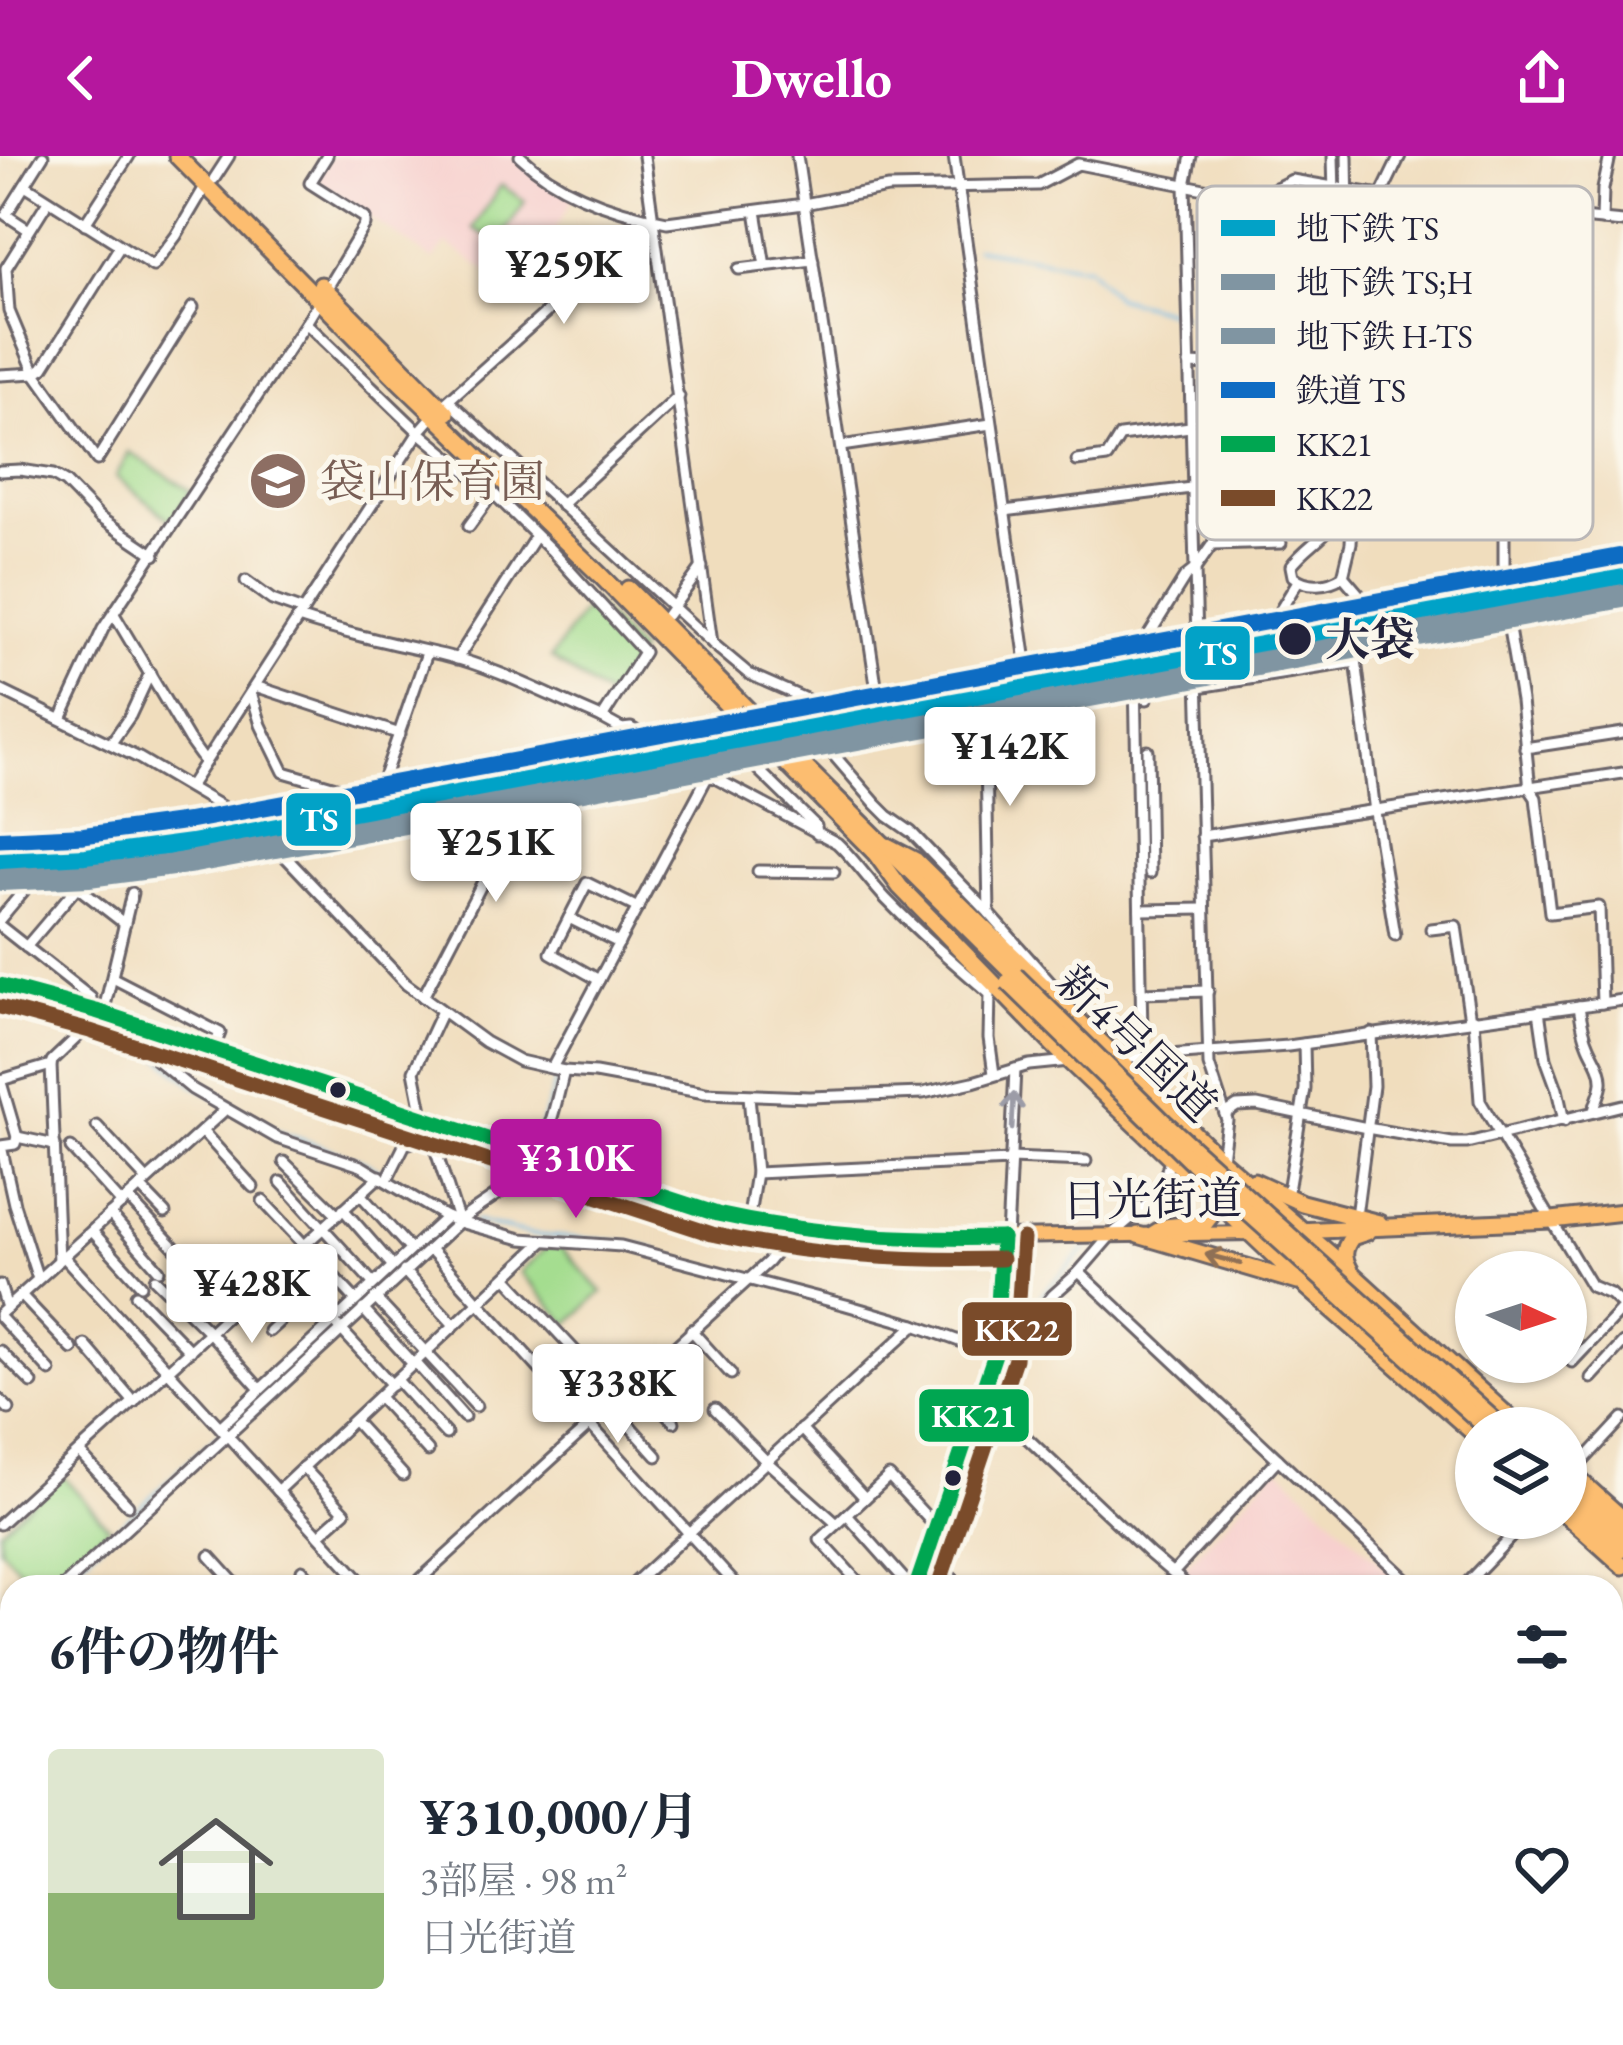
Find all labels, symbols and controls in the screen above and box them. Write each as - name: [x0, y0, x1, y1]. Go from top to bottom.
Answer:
- text: Dwello: [731, 43, 892, 113]
- icon: back: [48, 45, 114, 111]
- icon: share: [1509, 45, 1575, 111]
- legend: [1197, 186, 1593, 540]
- text: 地下鉄 TS: [1296, 207, 1439, 250]
- pin: ¥259K: [480, 225, 648, 327]
- text: ¥259K: [505, 238, 623, 289]
- text: 地下鉄 TS;H: [1296, 261, 1473, 304]
- text: 地下鉄 H-TS: [1296, 315, 1473, 358]
- text: 鉄道 TS: [1296, 369, 1406, 412]
- text: KK21: [1296, 423, 1373, 466]
- school or university icon: 袋山保育園: [247, 450, 309, 512]
- place label: 袋山保育園: [320, 452, 545, 510]
- text: KK22: [1296, 477, 1373, 520]
- place label: 大袋: [1325, 610, 1415, 668]
- marker: 大袋: [1276, 620, 1314, 658]
- line badge: TS: [1183, 624, 1252, 682]
- text: TS: [1198, 632, 1238, 675]
- pin: ¥142K: [926, 707, 1094, 809]
- text: ¥142K: [951, 720, 1069, 771]
- line badge: TS: [284, 791, 353, 848]
- text: TS: [299, 798, 339, 841]
- pin: ¥251K: [412, 803, 580, 905]
- text: ¥251K: [437, 816, 555, 867]
- street label: 新4号国道: [1044, 952, 1230, 1134]
- unlabelled marker: [327, 1079, 349, 1101]
- one-way arrow: [1001, 1093, 1024, 1132]
- pin: ¥310K: [492, 1119, 660, 1221]
- text: ¥310K: [517, 1132, 635, 1183]
- street label: 日光街道: [1061, 1168, 1243, 1230]
- pin: ¥428K: [168, 1244, 336, 1346]
- one-way arrow: [1204, 1247, 1242, 1269]
- north arrow: [1455, 1251, 1587, 1383]
- map controls: [1455, 1251, 1587, 1539]
- text: ¥428K: [193, 1257, 311, 1308]
- line badge: KK22: [960, 1300, 1074, 1358]
- text: KK22: [974, 1308, 1060, 1351]
- pin: ¥338K: [534, 1344, 702, 1446]
- text: ¥338K: [559, 1357, 677, 1408]
- line badge: KK21: [917, 1387, 1031, 1444]
- text: KK21: [931, 1394, 1017, 1437]
- button: layers: [1455, 1407, 1587, 1539]
- unlabelled marker: [942, 1467, 964, 1489]
- icon: filters: [1509, 1614, 1575, 1680]
- text: 6件の物件: [48, 1618, 279, 1684]
- text: ¥310,000/月: [420, 1783, 699, 1849]
- icon: home: [144, 1797, 288, 1941]
- icon: heart: [1509, 1836, 1575, 1902]
- text: 3部屋 · 98 m²: [420, 1855, 627, 1906]
- text: 日光街道: [420, 1912, 576, 1963]

